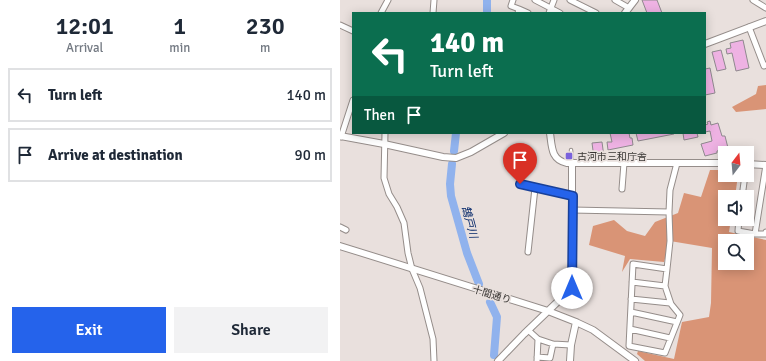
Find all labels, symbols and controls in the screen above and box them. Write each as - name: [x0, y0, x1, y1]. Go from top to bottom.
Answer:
- text: 12:01: [55, 11, 114, 41]
- text: 1: [173, 11, 186, 41]
- text: 230: [246, 11, 285, 41]
- text: 140 m: [430, 26, 504, 60]
- icon: left: [364, 28, 416, 80]
- text: Arrival: [66, 40, 103, 56]
- text: min: [169, 40, 190, 56]
- text: m: [260, 40, 270, 56]
- text: Turn left: [430, 60, 493, 82]
- icon: left: [14, 84, 36, 106]
- text: Turn left: [48, 86, 102, 104]
- text: 140 m: [286, 86, 326, 104]
- icon: arrive: [403, 104, 425, 126]
- text: Then: [364, 106, 395, 124]
- pin: [503, 143, 537, 184]
- icon: arrive: [14, 144, 36, 166]
- text: Arrive at destination: [48, 146, 183, 164]
- text: 90 m: [295, 146, 326, 164]
- north arrow: [718, 146, 754, 182]
- map controls: [718, 146, 754, 270]
- icon: arrive: [509, 149, 531, 171]
- marker: 古河市三和庁舎: [564, 151, 574, 161]
- place label: 古河市三和庁舎: [577, 151, 647, 163]
- button: sound: [718, 190, 754, 226]
- water label: 鵠戸川: [459, 205, 480, 241]
- button: search: [718, 234, 754, 270]
- position arrow: [551, 267, 593, 309]
- street label: 十間通り: [471, 283, 513, 307]
- button: Exit: [12, 307, 166, 353]
- button: Share: [174, 307, 328, 353]

